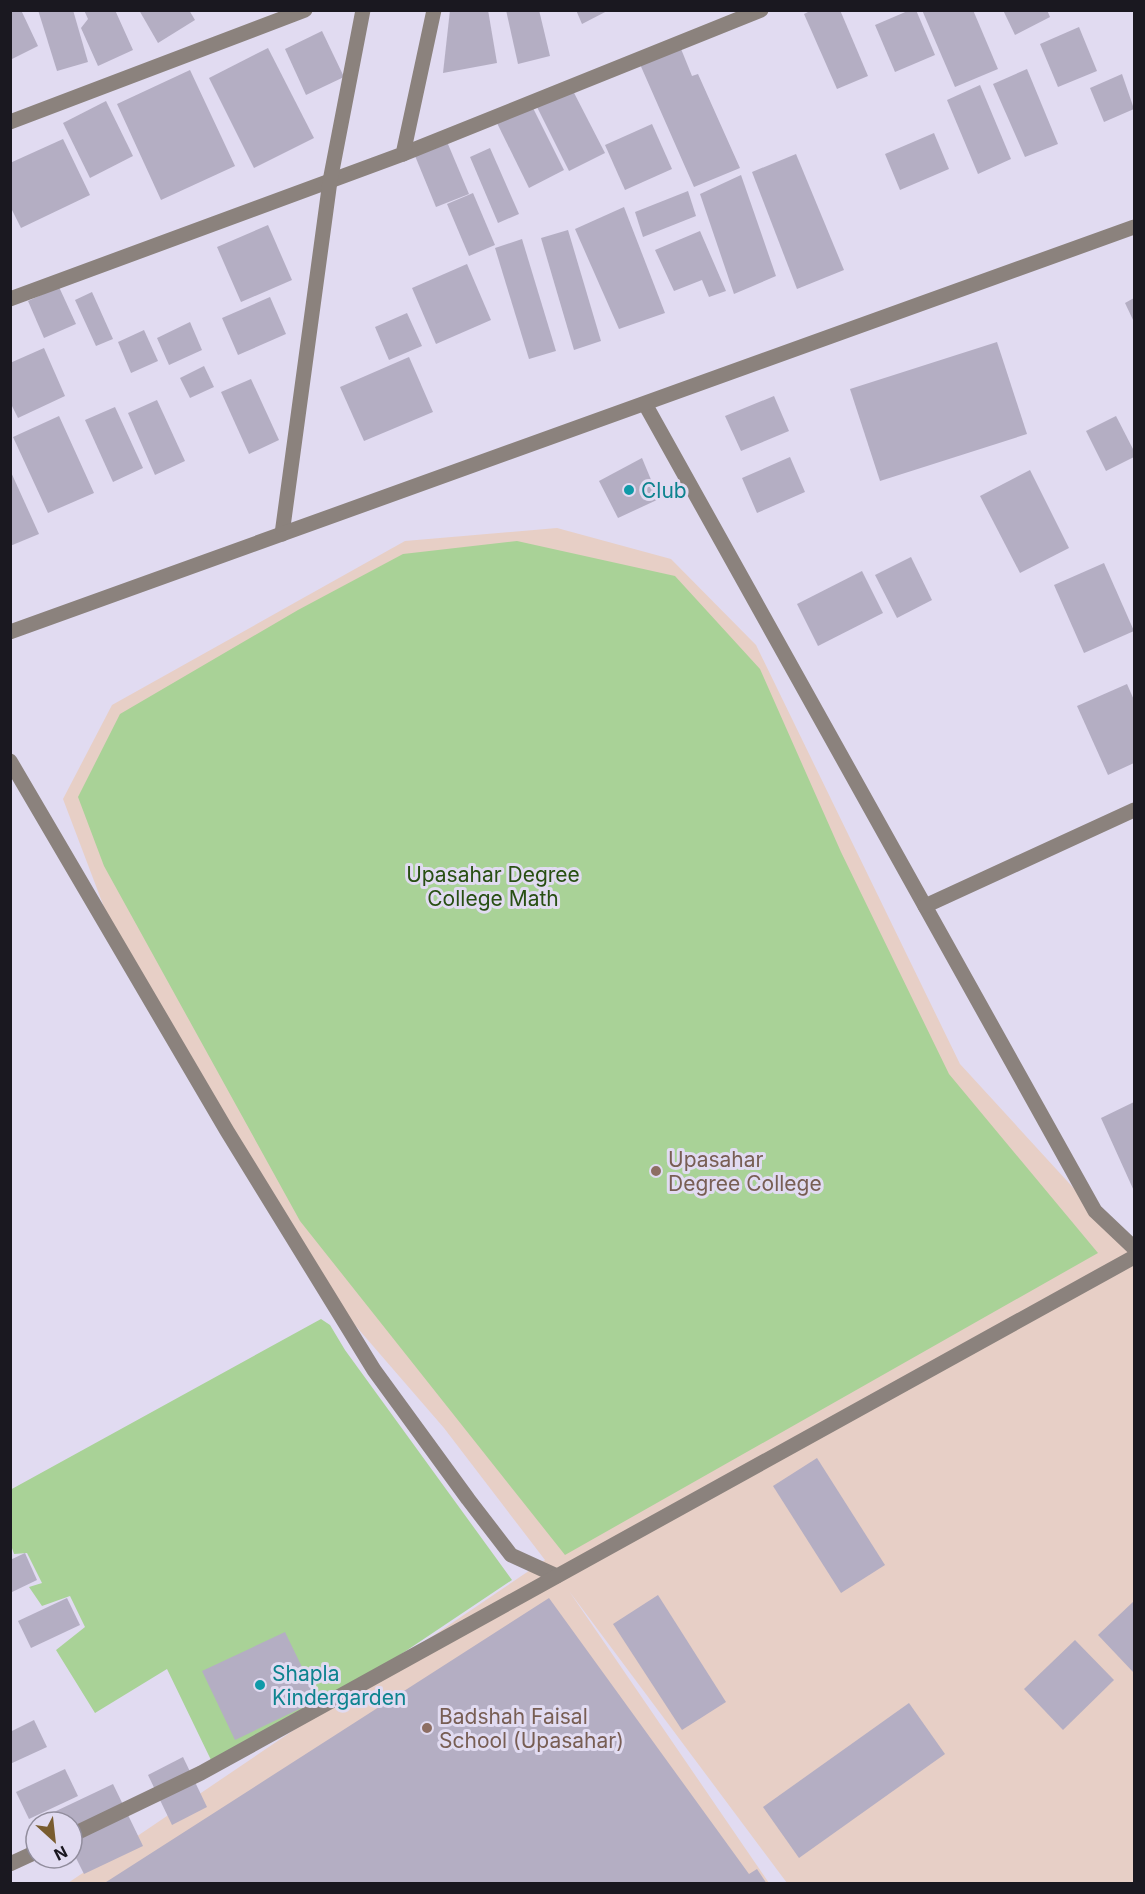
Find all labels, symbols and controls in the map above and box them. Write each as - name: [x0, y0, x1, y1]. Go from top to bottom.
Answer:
- place label: Club: [641, 478, 687, 503]
- marker: Club: [622, 483, 636, 497]
- park label: Upasahar Degree College Math: [406, 862, 580, 911]
- place label: Upasahar Degree College: [668, 1147, 822, 1196]
- marker: Upasahar Degree College: [649, 1164, 663, 1178]
- place label: Shapla Kindergarden: [272, 1661, 406, 1710]
- marker: Shapla Kindergarden: [253, 1678, 267, 1692]
- place label: Badshah Faisal School (Upasahar): [439, 1704, 624, 1753]
- marker: Badshah Faisal School (Upasahar): [420, 1721, 434, 1735]
- north arrow: [24, 1810, 84, 1870]
- text: N: [51, 1842, 71, 1865]

